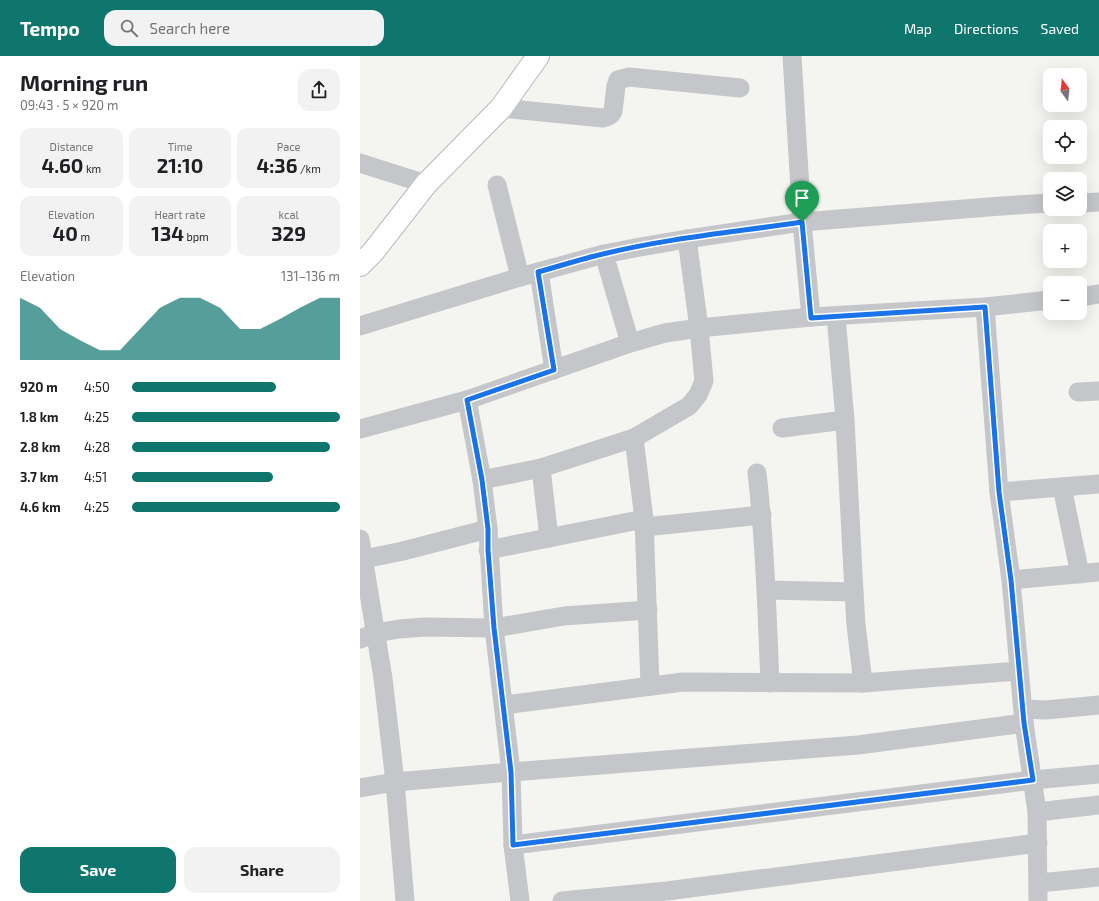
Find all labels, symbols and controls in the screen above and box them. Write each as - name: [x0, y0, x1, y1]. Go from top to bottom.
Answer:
- search box: [104, 10, 384, 46]
- text: Tempo: [20, 17, 80, 40]
- icon: search: [118, 17, 140, 39]
- text: Search here: [150, 19, 230, 37]
- text: Map: [904, 20, 932, 37]
- text: Directions: [954, 20, 1019, 37]
- text: Saved: [1041, 20, 1079, 37]
- north arrow: [1043, 68, 1087, 112]
- map controls: [1043, 68, 1087, 320]
- text: Morning run: [20, 69, 148, 95]
- button: share: [298, 69, 340, 111]
- text: 09:43 · 5 × 920 m: [20, 97, 118, 113]
- button: locate: [1043, 120, 1087, 164]
- text: Distance: [50, 140, 93, 153]
- text: Time: [168, 140, 192, 153]
- text: Pace: [277, 140, 301, 153]
- text: 4.60: [41, 153, 84, 177]
- text: 21:10: [157, 153, 203, 177]
- text: 4:36: [256, 153, 297, 177]
- text: km: [84, 162, 101, 175]
- text: /km: [297, 162, 321, 175]
- button: layers: [1043, 172, 1087, 216]
- pin: [785, 181, 819, 222]
- icon: arrive: [791, 187, 813, 209]
- text: Elevation: [48, 208, 95, 221]
- text: Heart rate: [155, 208, 205, 221]
- text: kcal: [279, 208, 299, 221]
- text: 40: [53, 221, 78, 245]
- text: 134: [151, 221, 184, 245]
- text: 329: [271, 221, 306, 245]
- button: +: [1043, 224, 1087, 268]
- text: m: [78, 230, 90, 243]
- text: bpm: [184, 230, 209, 243]
- text: Elevation: [20, 268, 75, 284]
- text: 131–136 m: [281, 268, 340, 284]
- button: −: [1043, 276, 1087, 320]
- text: 920 m: [20, 379, 58, 395]
- text: 4:50: [84, 379, 110, 395]
- text: 1.8 km: [20, 409, 58, 425]
- text: 4:25: [84, 409, 109, 425]
- text: 2.8 km: [20, 439, 60, 455]
- text: 4:28: [84, 439, 110, 455]
- text: 3.7 km: [20, 469, 59, 485]
- text: 4:51: [84, 469, 107, 485]
- text: 4.6 km: [20, 499, 61, 515]
- text: 4:25: [84, 499, 109, 515]
- button: Save: [20, 847, 176, 893]
- button: Share: [184, 847, 340, 893]

